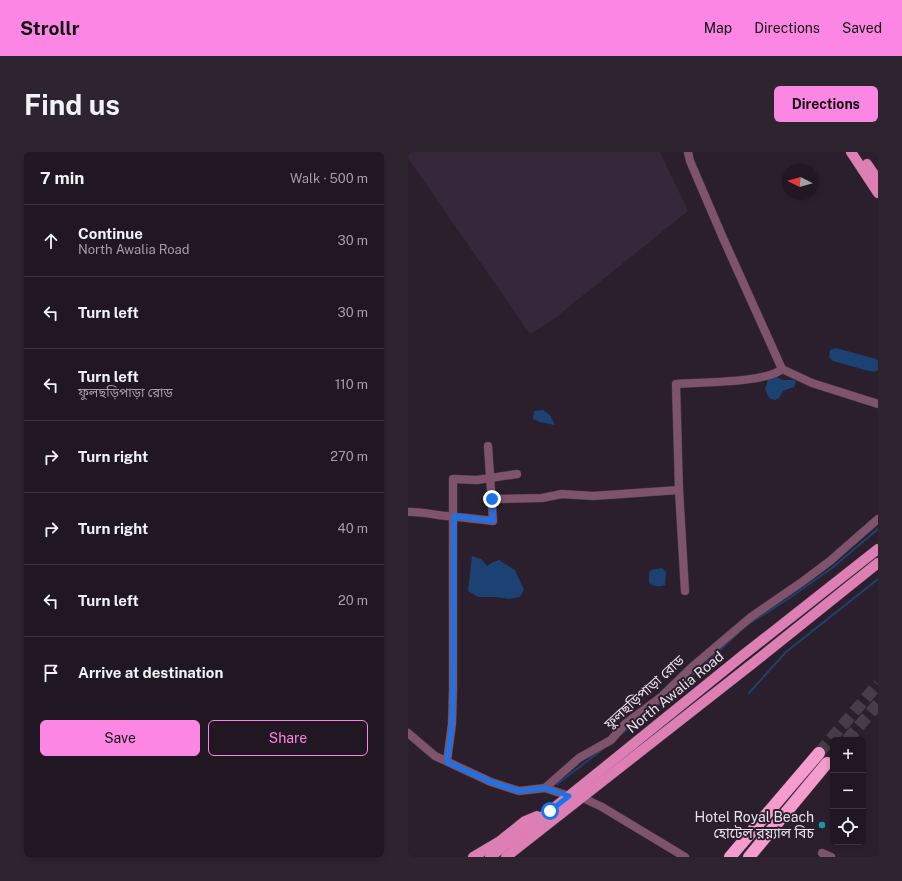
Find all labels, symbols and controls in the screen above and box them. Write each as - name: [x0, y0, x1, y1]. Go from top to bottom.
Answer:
- text: Strollr: [20, 17, 79, 39]
- text: Map: [704, 20, 732, 36]
- text: Directions: [754, 20, 820, 36]
- text: Saved: [842, 20, 882, 36]
- button: Directions: [774, 86, 878, 122]
- text: Find us: [24, 88, 120, 121]
- north arrow: [782, 164, 818, 200]
- text: 7 min: [40, 168, 84, 188]
- text: Walk · 500 m: [290, 171, 368, 186]
- text: Continue: [78, 225, 143, 242]
- icon: ahead: [40, 230, 62, 252]
- text: 30 m: [338, 233, 368, 248]
- text: North Awalia Road: [78, 242, 190, 257]
- icon: left: [40, 302, 62, 324]
- text: Turn left: [78, 304, 139, 321]
- text: 30 m: [338, 305, 368, 320]
- text: Turn left: [78, 368, 139, 385]
- icon: left: [40, 374, 62, 396]
- text: 110 m: [335, 377, 368, 392]
- text: ফুলছড়িপাড়া রোড: [78, 385, 173, 400]
- icon: right: [40, 446, 62, 468]
- text: Turn right: [78, 448, 148, 465]
- text: 270 m: [330, 449, 368, 464]
- route end: [483, 490, 501, 508]
- icon: right: [40, 518, 62, 540]
- text: Turn right: [78, 520, 148, 537]
- text: 40 m: [337, 521, 368, 536]
- icon: left: [40, 590, 62, 612]
- text: Turn left: [78, 592, 139, 609]
- text: 20 m: [338, 593, 368, 608]
- street label: North Awalia Road: [623, 648, 727, 736]
- street label: ফুলছড়িপাড়া রোড: [600, 651, 689, 733]
- icon: arrive: [40, 662, 62, 684]
- text: Arrive at destination: [78, 664, 223, 681]
- button: Save: [40, 720, 200, 756]
- button: Share: [208, 720, 368, 756]
- map controls: [830, 737, 866, 845]
- button: +: [830, 737, 866, 773]
- button: −: [830, 773, 866, 809]
- route start: [541, 802, 559, 820]
- place label: Hotel Royal Beach হোটেল রয়্যাল বিচ: [695, 809, 814, 841]
- button: locate: [830, 809, 866, 845]
- marker: Hotel Royal Beach হোটেল রয়্যাল বিচ: [817, 820, 827, 830]

